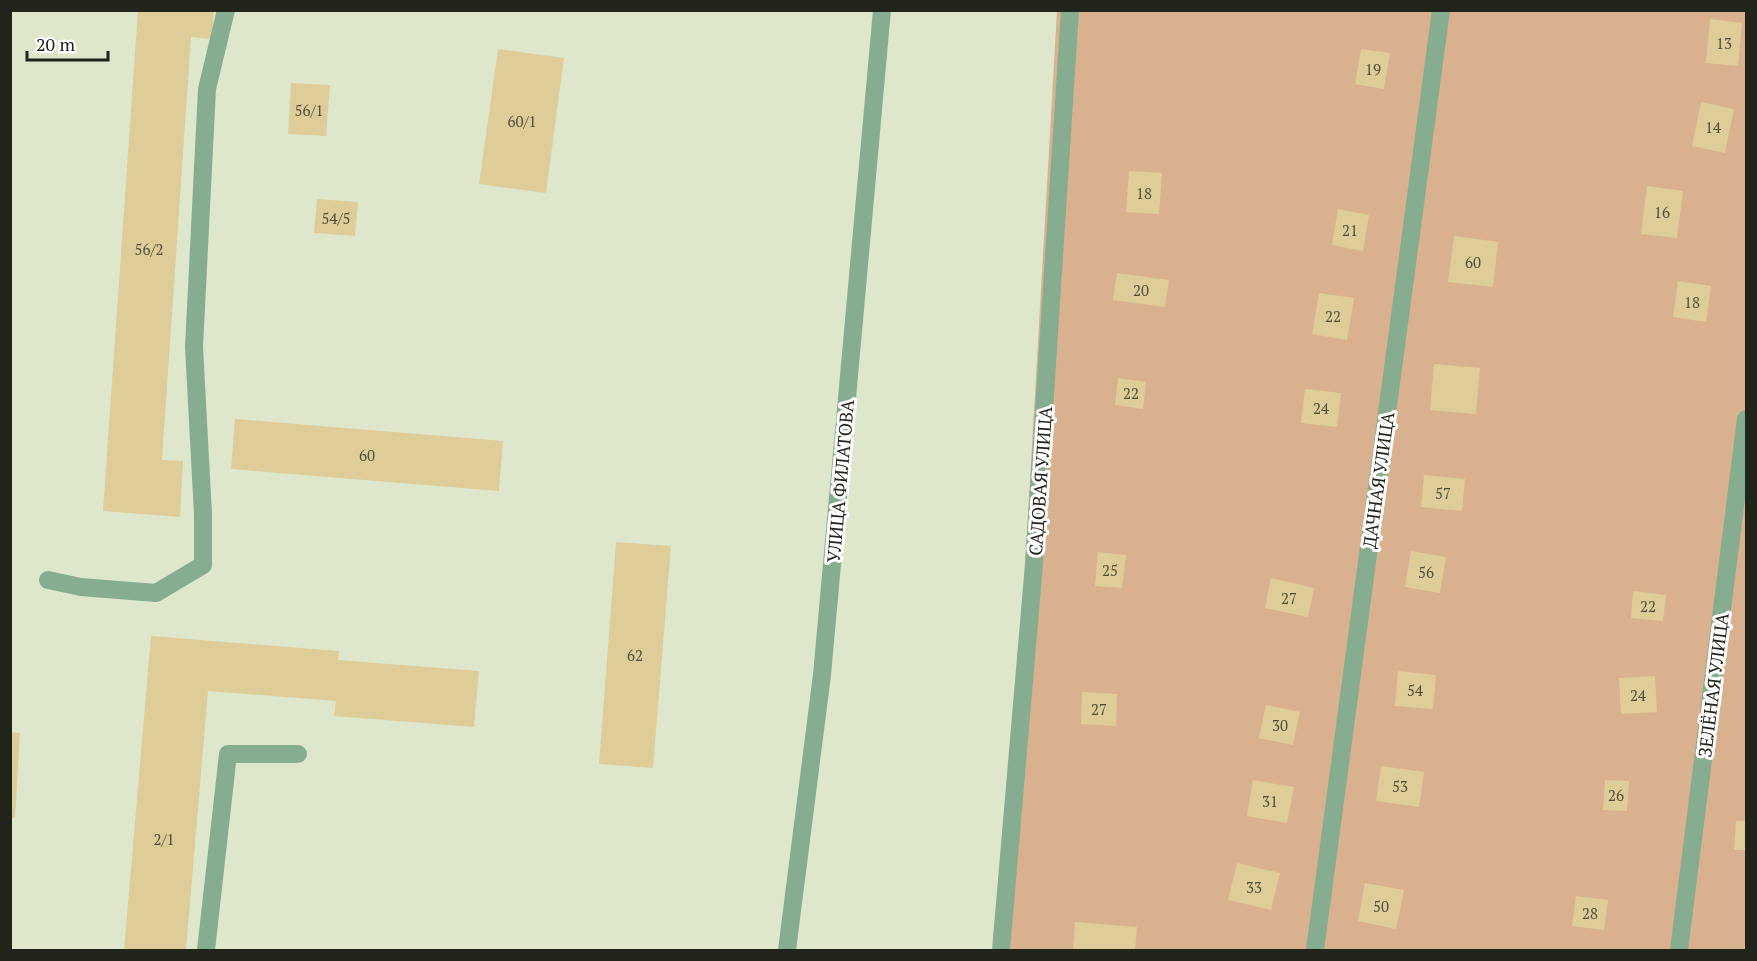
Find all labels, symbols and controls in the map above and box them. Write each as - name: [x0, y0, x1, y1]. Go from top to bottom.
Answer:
- scale bar: [27, 24, 108, 62]
- text: 20 m: [36, 32, 76, 56]
- house number: 13: [1716, 33, 1732, 53]
- house number: 19: [1365, 59, 1381, 79]
- house number: 56/1: [294, 100, 324, 120]
- house number: 60/1: [507, 111, 537, 131]
- house number: 14: [1705, 117, 1721, 137]
- house number: 18: [1136, 183, 1152, 203]
- house number: 16: [1654, 202, 1670, 222]
- house number: 54/5: [321, 208, 351, 228]
- house number: 21: [1342, 220, 1358, 240]
- house number: 56/2: [134, 239, 164, 259]
- house number: 60: [1465, 252, 1481, 272]
- house number: 20: [1133, 280, 1149, 300]
- house number: 18: [1684, 292, 1700, 312]
- house number: 22: [1325, 306, 1341, 326]
- house number: 22: [1123, 383, 1139, 403]
- street label: УЛИЦА ФИЛАТОВА: [821, 398, 859, 563]
- house number: 24: [1313, 398, 1329, 418]
- street label: САДОВАЯ УЛИЦА: [1023, 405, 1057, 556]
- street label: ДАЧНАЯ УЛИЦА: [1357, 410, 1400, 550]
- house number: 60: [359, 445, 375, 465]
- house number: 57: [1435, 483, 1451, 503]
- house number: 25: [1102, 560, 1118, 580]
- house number: 56: [1418, 562, 1434, 582]
- house number: 27: [1281, 588, 1297, 608]
- house number: 22: [1640, 596, 1656, 616]
- street label: ЗЕЛЁНАЯ УЛИЦА: [1692, 611, 1734, 759]
- house number: 62: [627, 645, 643, 665]
- house number: 54: [1407, 680, 1423, 700]
- house number: 24: [1630, 685, 1646, 705]
- house number: 27: [1091, 699, 1107, 719]
- house number: 30: [1272, 715, 1288, 735]
- house number: 53: [1392, 776, 1408, 796]
- house number: 26: [1608, 785, 1624, 805]
- house number: 31: [1262, 791, 1278, 811]
- house number: 2/1: [153, 829, 175, 849]
- house number: 33: [1246, 877, 1262, 897]
- house number: 50: [1373, 896, 1389, 916]
- house number: 28: [1582, 903, 1598, 923]

